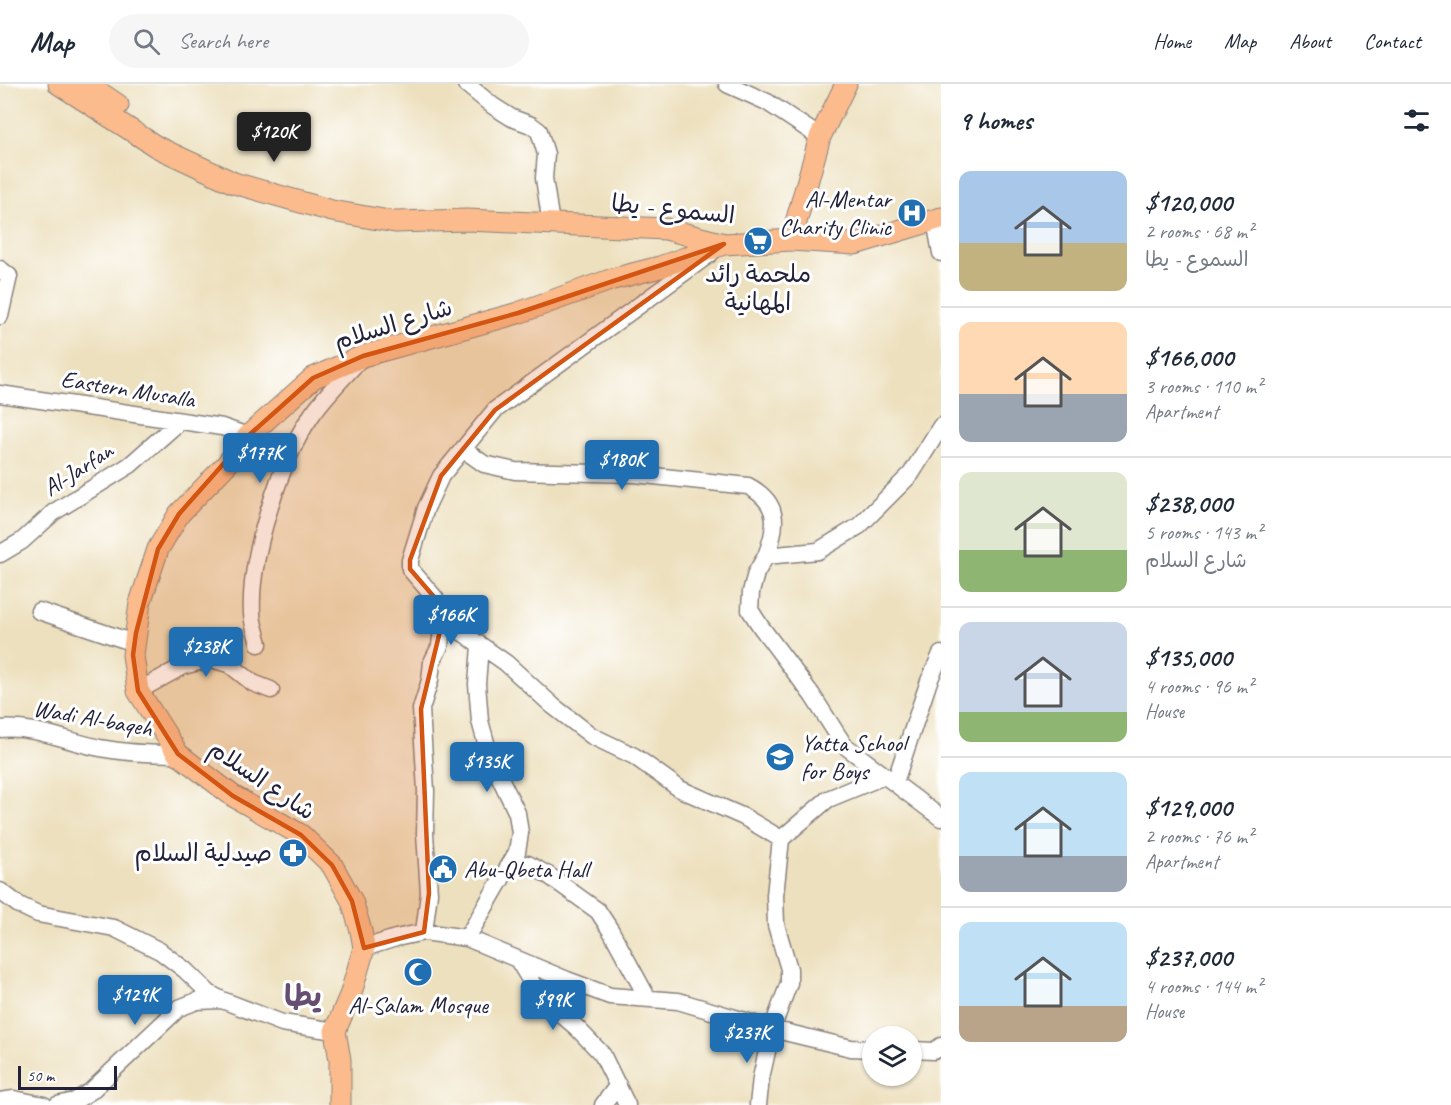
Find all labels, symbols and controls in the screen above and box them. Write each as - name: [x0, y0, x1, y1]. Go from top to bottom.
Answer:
- search box: [109, 14, 529, 68]
- text: Map: [30, 24, 73, 59]
- icon: search: [130, 25, 163, 58]
- text: Search here: [178, 27, 268, 55]
- text: Home: [1153, 28, 1191, 54]
- text: Map: [1224, 28, 1256, 54]
- text: About: [1289, 28, 1331, 54]
- text: Contact: [1364, 28, 1421, 54]
- text: 9 homes: [959, 104, 1032, 137]
- icon: filters: [1400, 104, 1433, 137]
- pin: $120K: [232, 112, 316, 163]
- text: $120K: [251, 119, 297, 144]
- place label: Al-Mentar Charity Clinic: [779, 184, 893, 242]
- text: $120,000: [1145, 186, 1232, 219]
- street label: السموع - يطا: [609, 188, 736, 232]
- icon: home: [1007, 195, 1079, 267]
- hospital icon: Al-Mentar Charity Clinic: [896, 197, 928, 229]
- text: 2 rooms · 68 m²: [1145, 219, 1253, 244]
- supermarket icon: ملحمة رائد المهانية: [742, 225, 774, 257]
- text: السموع - يطا: [1145, 247, 1248, 272]
- place label: ملحمة رائد المهانية: [705, 259, 811, 317]
- street label: شارع السلام: [330, 292, 457, 359]
- text: $166,000: [1145, 341, 1233, 374]
- icon: home: [1007, 346, 1079, 418]
- street label: Eastern Musalla: [59, 364, 198, 415]
- text: 3 rooms · 110 m²: [1145, 374, 1262, 399]
- text: Apartment: [1145, 399, 1218, 424]
- pin: $177K: [218, 433, 302, 484]
- street label: Al-Jarfan: [37, 435, 120, 503]
- text: $177K: [237, 440, 283, 465]
- pin: $180K: [580, 440, 664, 491]
- text: $180K: [599, 447, 645, 472]
- text: $238,000: [1145, 487, 1232, 520]
- icon: home: [1007, 496, 1079, 568]
- text: 5 rooms · 143 m²: [1145, 520, 1262, 545]
- text: شارع السلام: [1145, 548, 1247, 573]
- pin: $166K: [409, 595, 493, 646]
- text: $166K: [428, 602, 475, 627]
- pin: $238K: [164, 627, 248, 678]
- text: $238K: [183, 634, 229, 659]
- text: $135,000: [1145, 641, 1232, 674]
- icon: home: [1007, 646, 1079, 718]
- text: 4 rooms · 96 m²: [1145, 674, 1253, 699]
- street label: Wadi Al-baqeh: [31, 693, 156, 743]
- text: House: [1145, 699, 1184, 724]
- place label: Yatta School for Boys: [801, 728, 910, 786]
- street label: شارع السلام: [201, 733, 321, 829]
- school or university icon: Yatta School for Boys: [764, 741, 796, 773]
- pin: $135K: [445, 742, 529, 793]
- text: $135K: [464, 749, 510, 774]
- text: $129,000: [1145, 791, 1232, 824]
- icon: home: [1007, 796, 1079, 868]
- text: 2 rooms · 76 m²: [1145, 824, 1253, 849]
- pharmacy icon: صيدلية السلام: [277, 837, 309, 869]
- place label: صيدلية السلام: [134, 838, 272, 871]
- text: Apartment: [1145, 849, 1218, 874]
- public building icon: Abu-Qbeta Hall: [427, 853, 459, 885]
- place label: Abu-Qbeta Hall: [464, 854, 592, 884]
- text: $237,000: [1145, 941, 1232, 974]
- icon: home: [1007, 946, 1079, 1018]
- mosque icon: Al-Salam Mosque: [402, 956, 434, 988]
- text: 4 rooms · 144 m²: [1145, 974, 1262, 999]
- pin: $129K: [93, 975, 177, 1026]
- district label: يطا: [284, 977, 322, 1015]
- pin: $99K: [517, 980, 589, 1031]
- text: $129K: [112, 982, 158, 1007]
- text: $99K: [535, 987, 571, 1012]
- place label: Al-Salam Mosque: [348, 990, 490, 1020]
- text: House: [1145, 999, 1184, 1024]
- pin: $237K: [705, 1013, 789, 1064]
- text: $237K: [724, 1020, 770, 1045]
- map controls: [862, 1026, 922, 1086]
- button: layers: [862, 1026, 922, 1086]
- scale bar: [18, 1063, 117, 1090]
- text: 50 m: [27, 1066, 54, 1086]

